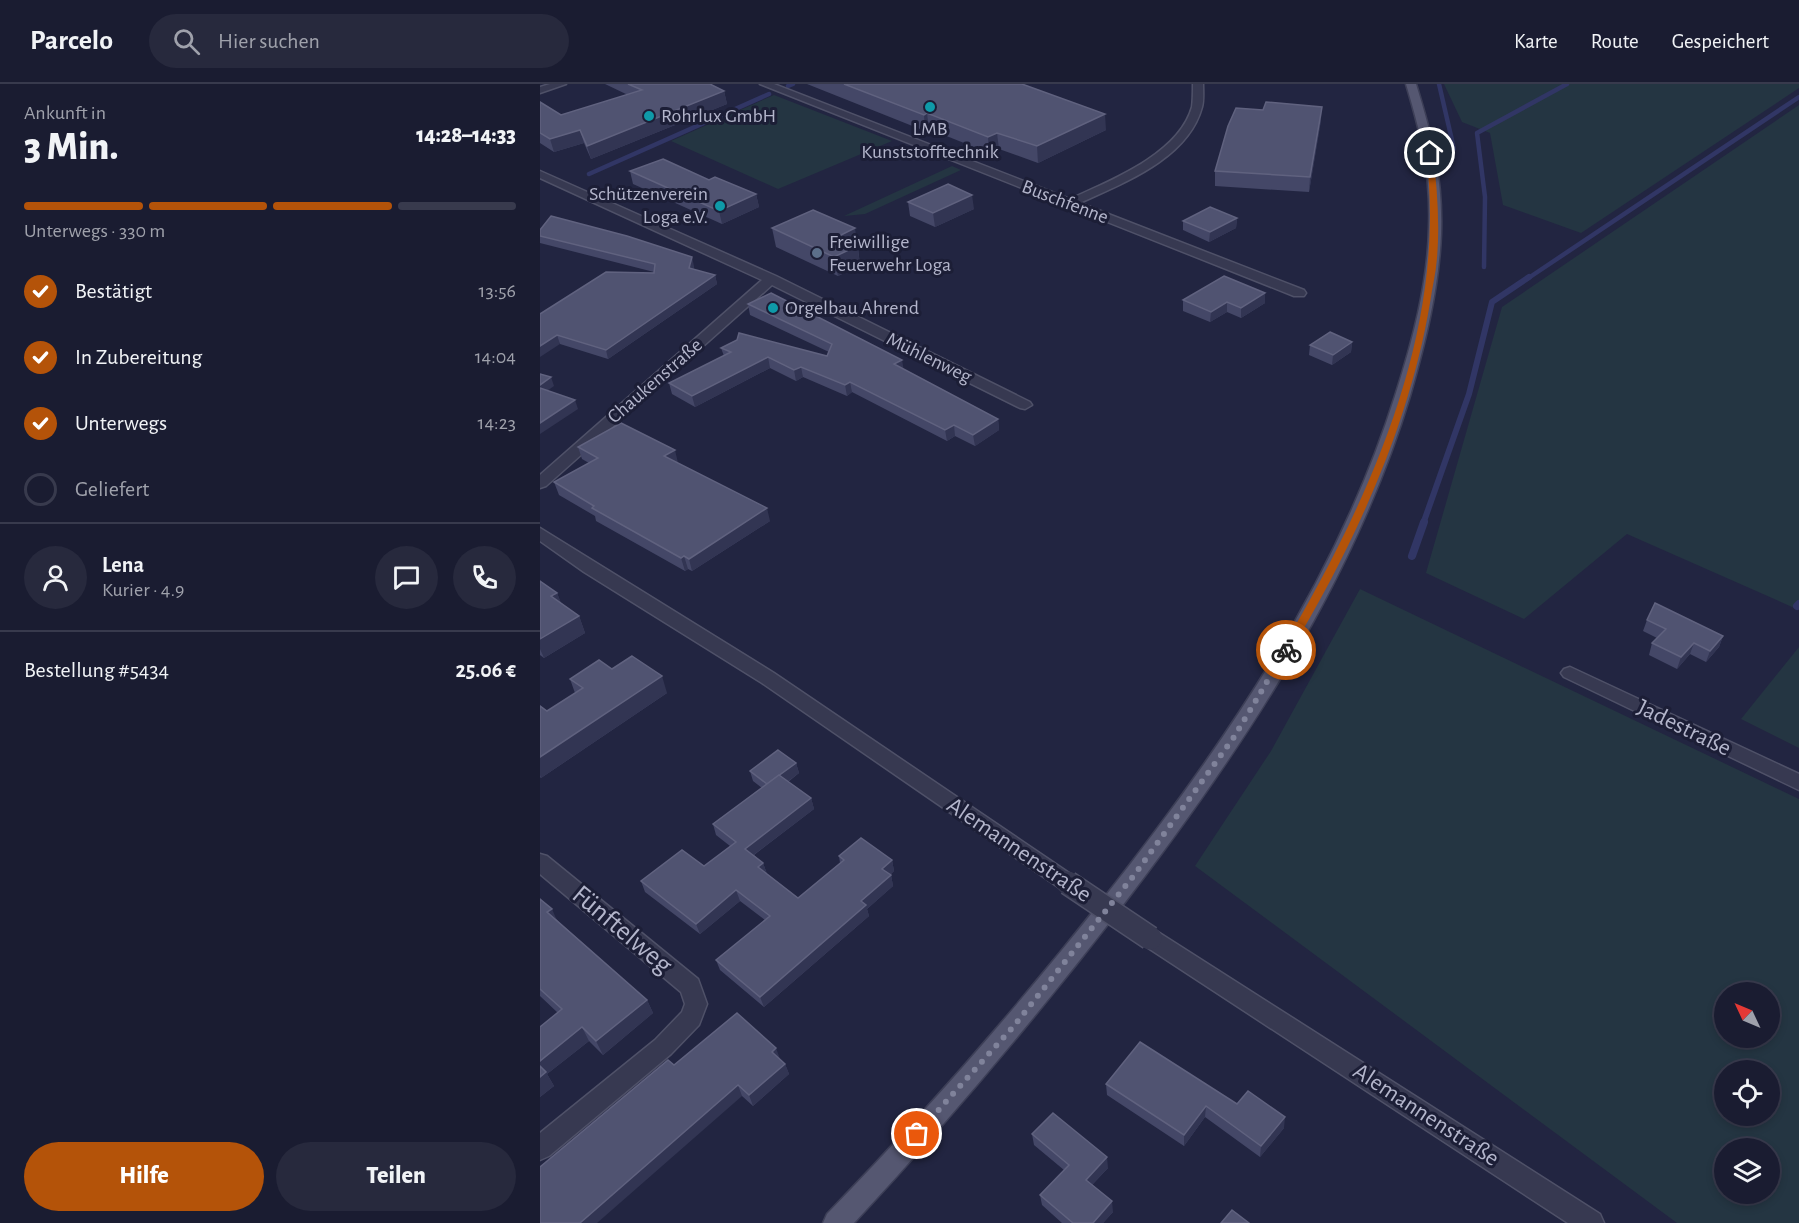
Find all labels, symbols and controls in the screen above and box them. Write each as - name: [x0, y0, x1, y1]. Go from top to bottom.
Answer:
- search box: [149, 14, 569, 68]
- icon: search: [170, 25, 203, 58]
- text: Parcelo: [30, 27, 113, 55]
- text: Hier suchen: [218, 30, 320, 52]
- text: Karte: [1514, 31, 1558, 52]
- text: Route: [1591, 31, 1639, 52]
- text: Gespeichert: [1672, 31, 1769, 52]
- marker: LMB Kunststofftechnik: [923, 100, 937, 114]
- text: Ankunft in: [24, 103, 106, 123]
- place label: Rohrlux GmbH: [661, 106, 776, 126]
- marker: Rohrlux GmbH: [642, 109, 656, 123]
- place label: LMB Kunststofftechnik: [861, 119, 999, 162]
- text: 14:28–14:33: [416, 124, 516, 146]
- pin: [1404, 127, 1455, 178]
- text: 3 Min.: [24, 128, 118, 167]
- icon: home: [1413, 136, 1446, 169]
- street label: Buschfenne: [1019, 176, 1111, 228]
- place label: Schützenverein Loga e.V.: [589, 184, 708, 227]
- marker: Schützenverein Loga e.V.: [713, 199, 727, 213]
- text: Unterwegs · 330 m: [24, 221, 165, 241]
- place label: Freiwillige Feuerwehr Loga: [829, 232, 951, 275]
- marker: Freiwillige Feuerwehr Loga: [810, 246, 824, 260]
- icon: check: [24, 275, 57, 308]
- text: Bestätigt: [75, 280, 152, 302]
- text: 13:56: [479, 281, 516, 301]
- place label: Orgelbau Ahrend: [785, 298, 919, 318]
- marker: Orgelbau Ahrend: [766, 301, 780, 315]
- street label: Mühlenweg: [883, 329, 975, 387]
- street label: Chaukenstraße: [604, 335, 706, 427]
- icon: check: [24, 341, 57, 374]
- text: In Zubereitung: [75, 346, 202, 368]
- text: 14:04: [475, 347, 516, 367]
- icon: check: [24, 407, 57, 440]
- text: Unterwegs: [75, 412, 167, 434]
- text: 14:23: [478, 413, 516, 433]
- text: Geliefert: [75, 478, 149, 500]
- button: person: [24, 546, 87, 609]
- button: chat: [375, 546, 438, 609]
- button: phone: [453, 546, 516, 609]
- text: Lena: [102, 554, 144, 576]
- text: Kurier · 4.9: [102, 580, 184, 600]
- courier: [1256, 620, 1316, 680]
- icon: bike: [1270, 634, 1303, 667]
- text: Bestellung #5434: [24, 659, 169, 681]
- text: 25.06 €: [455, 659, 516, 681]
- street label: Jadestraße: [1633, 695, 1735, 761]
- street label: Alemannenstraße: [942, 793, 1096, 907]
- street label: Fünftelweg: [567, 880, 678, 980]
- north arrow: [1714, 982, 1780, 1048]
- map controls: [1714, 982, 1780, 1204]
- street label: Alemannenstraße: [1349, 1059, 1503, 1171]
- button: locate: [1714, 1060, 1780, 1126]
- pin: [891, 1108, 942, 1159]
- icon: bag: [900, 1117, 933, 1150]
- button: layers: [1714, 1138, 1780, 1204]
- button: Hilfe: [24, 1142, 264, 1211]
- button: Teilen: [276, 1142, 516, 1211]

